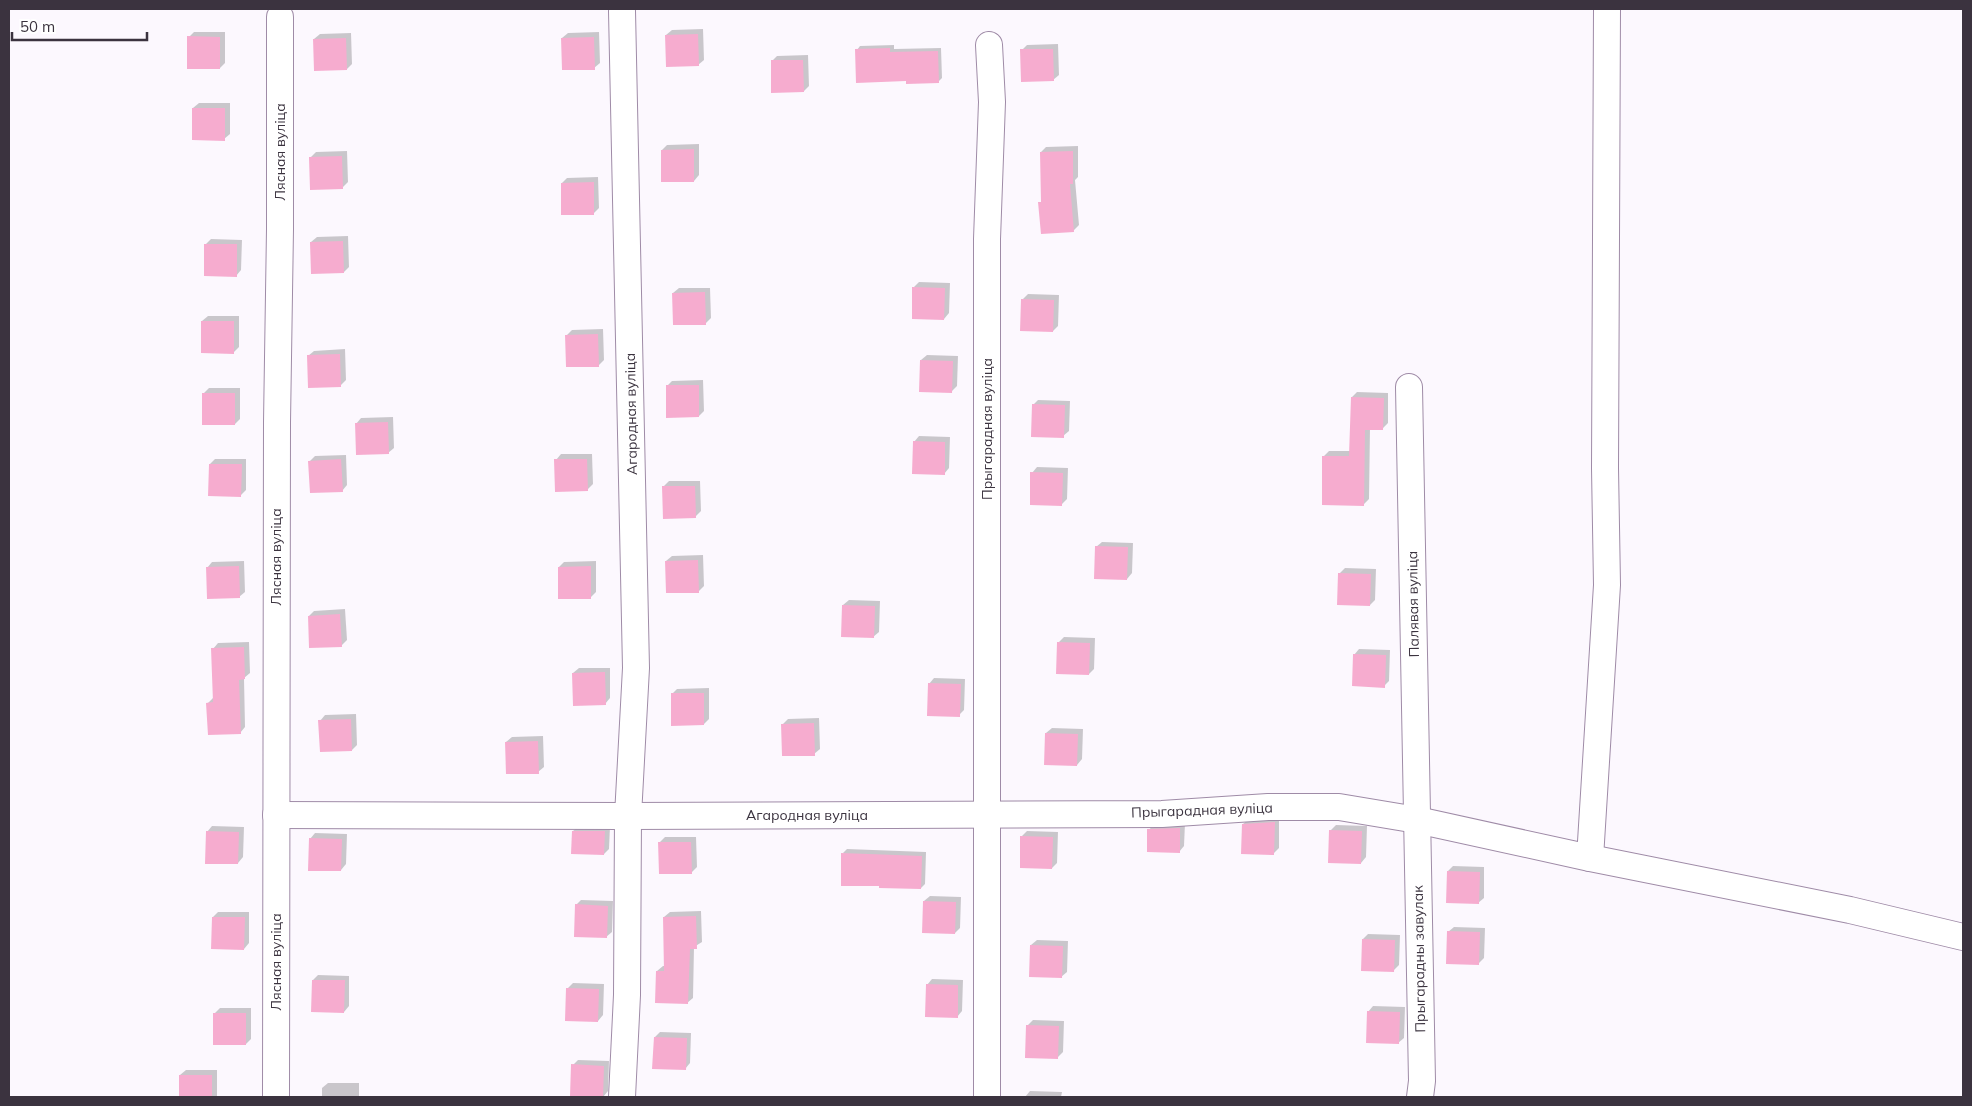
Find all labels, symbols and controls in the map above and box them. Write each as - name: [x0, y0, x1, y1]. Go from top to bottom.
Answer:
- scale bar: [12, 10, 148, 42]
- text: 50 m: [20, 17, 55, 36]
- street label: Лясная вуліца: [271, 103, 289, 201]
- street label: Агародная вуліца: [621, 353, 641, 475]
- street label: Прыгарадная вуліца: [978, 358, 996, 500]
- street label: Лясная вуліца: [267, 508, 285, 606]
- street label: Палявая вуліца: [1403, 551, 1423, 657]
- street label: Прыгарадная вуліца: [1131, 799, 1273, 821]
- street label: Агародная вуліца: [746, 806, 868, 824]
- street label: Прыгарадны завулак: [1409, 885, 1429, 1033]
- street label: Лясная вуліца: [267, 913, 285, 1011]

